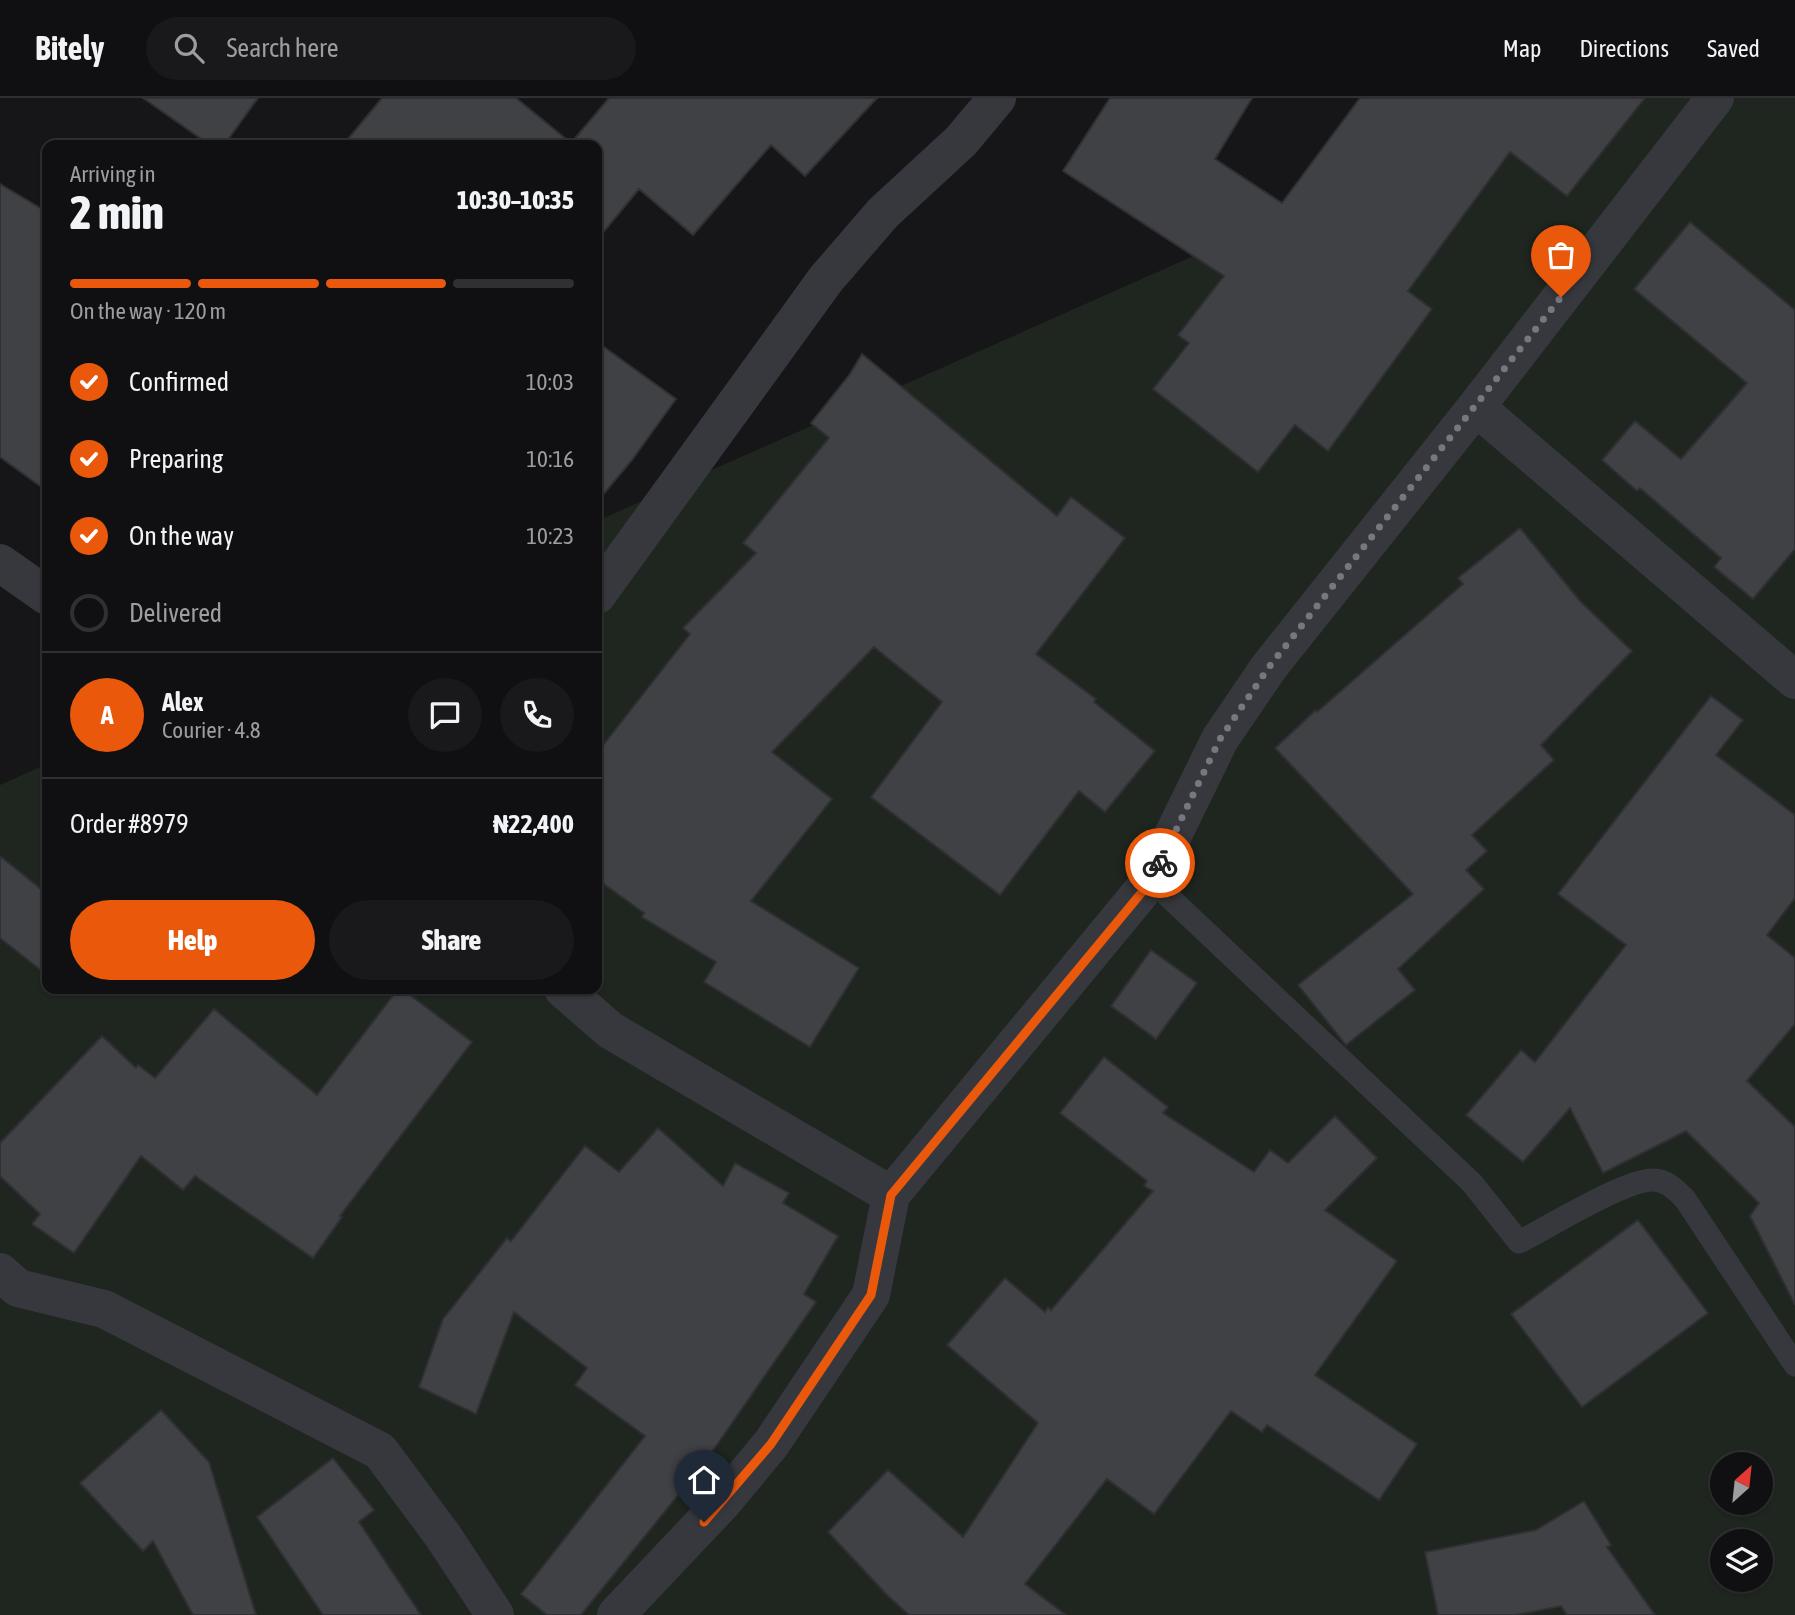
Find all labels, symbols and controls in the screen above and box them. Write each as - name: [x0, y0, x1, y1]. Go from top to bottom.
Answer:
- search box: [146, 17, 636, 80]
- text: Bitely: [35, 29, 104, 67]
- icon: search: [170, 29, 208, 67]
- text: Search here: [226, 33, 339, 63]
- text: Map: [1503, 35, 1541, 62]
- text: Directions: [1579, 35, 1669, 62]
- text: Saved: [1707, 35, 1760, 62]
- text: Arriving in: [70, 161, 156, 187]
- text: 10:30–10:35: [457, 185, 574, 215]
- text: 2 min: [70, 186, 164, 239]
- pin: [1531, 225, 1591, 297]
- icon: bag: [1542, 236, 1580, 274]
- text: On the way · 120 m: [70, 298, 226, 324]
- icon: check: [70, 363, 108, 401]
- text: Confirmed: [129, 367, 229, 397]
- text: 10:03: [526, 369, 574, 395]
- icon: check: [70, 440, 108, 478]
- text: Preparing: [129, 444, 223, 474]
- text: 10:16: [526, 446, 574, 472]
- icon: check: [70, 517, 108, 555]
- text: On the way: [129, 521, 234, 551]
- text: 10:23: [526, 523, 574, 549]
- text: Delivered: [129, 598, 222, 628]
- button: chat: [408, 678, 482, 752]
- button: phone: [500, 678, 574, 752]
- text: Alex: [162, 687, 203, 717]
- text: A: [101, 700, 113, 730]
- text: Courier · 4.8: [162, 717, 261, 743]
- text: Order #8979: [70, 809, 189, 839]
- text: ₦22,400: [493, 809, 574, 839]
- courier: [1125, 828, 1195, 898]
- icon: bike: [1141, 844, 1179, 882]
- button: Help: [70, 900, 315, 980]
- button: Share: [329, 900, 574, 980]
- pin: [674, 1450, 734, 1522]
- north arrow: [1710, 1452, 1773, 1516]
- map controls: [1710, 1452, 1773, 1592]
- icon: home: [685, 1461, 723, 1499]
- button: layers: [1710, 1529, 1773, 1592]

